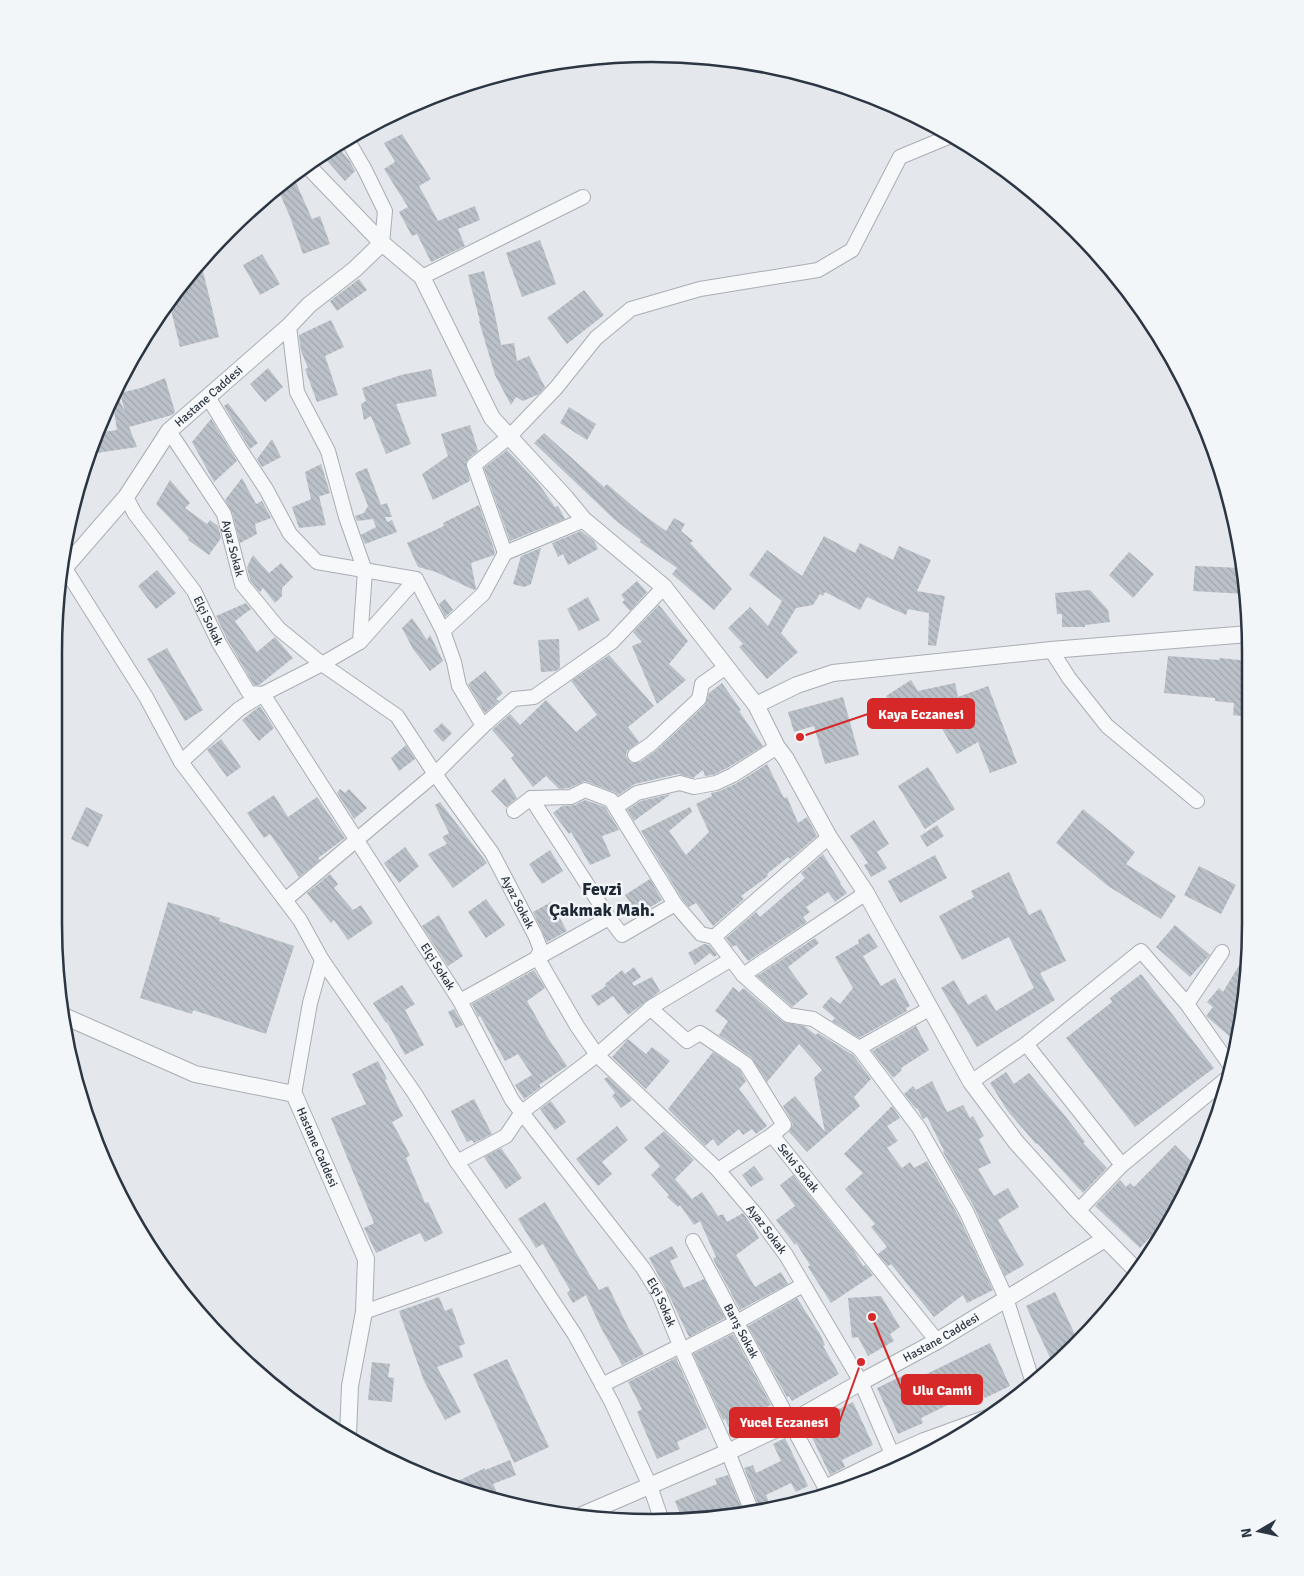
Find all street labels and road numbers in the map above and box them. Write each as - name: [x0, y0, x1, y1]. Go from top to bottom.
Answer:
- street label: Hastane Caddesi: [172, 363, 246, 431]
- street label: Ayaz Sokak: [218, 519, 247, 578]
- street label: Elçi Sokak: [190, 594, 226, 648]
- street label: Ayaz Sokak: [497, 873, 537, 931]
- street label: Elçi Sokak: [417, 940, 458, 993]
- street label: Hastane Caddesi: [293, 1105, 341, 1190]
- street label: Selvi Sokak: [774, 1141, 822, 1196]
- street label: Ayaz Sokak: [743, 1202, 790, 1257]
- street label: Elçi Sokak: [643, 1275, 679, 1329]
- street label: Barış Sokak: [720, 1301, 762, 1361]
- street label: Hastane Caddesi: [901, 1310, 982, 1366]

